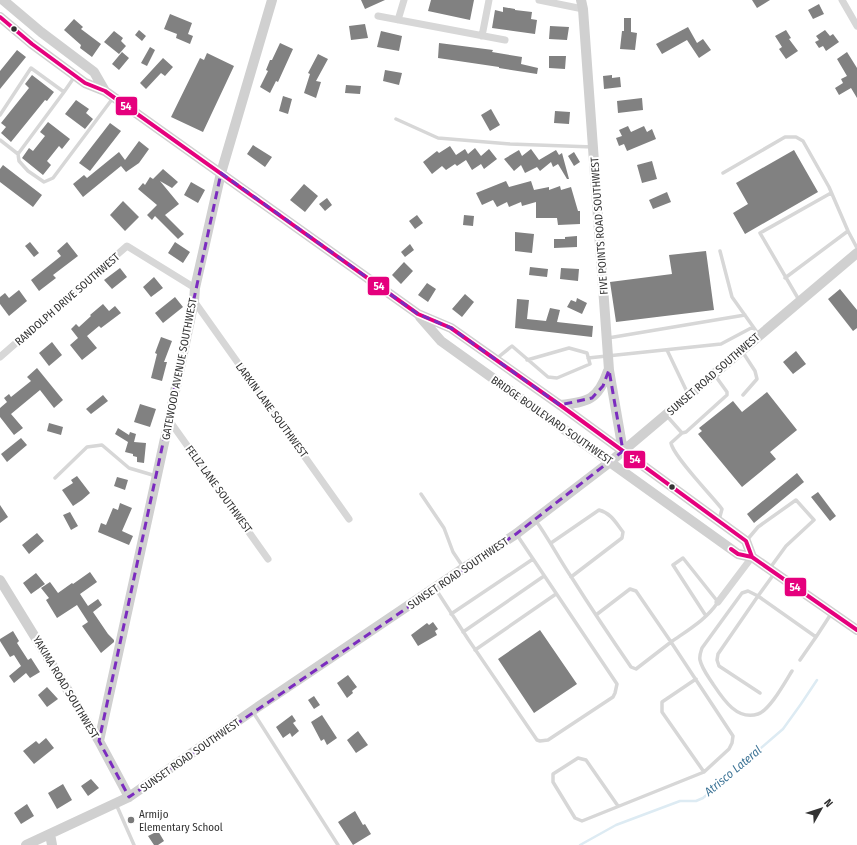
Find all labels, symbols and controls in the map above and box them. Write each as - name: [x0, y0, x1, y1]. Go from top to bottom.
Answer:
- unlabelled marker: [9, 24, 19, 34]
- line badge: 54: [115, 96, 138, 116]
- text: 54: [120, 100, 132, 113]
- street label: FIVE POINTS ROAD SOUTHWEST: [588, 156, 611, 295]
- street label: RANDOLPH DRIVE SOUTHWEST: [12, 250, 123, 348]
- line badge: 54: [367, 276, 390, 296]
- text: 54: [373, 280, 385, 293]
- street label: GATEWOOD AVENUE SOUTHWEST: [159, 296, 200, 441]
- street label: SUNSET ROAD SOUTHWEST: [664, 330, 763, 418]
- street label: LARKIN LANE SOUTHWEST: [233, 360, 311, 461]
- street label: BRIDGE BOULEVARD SOUTHWEST: [489, 373, 616, 468]
- street label: FELIZ LANE SOUTHWEST: [183, 443, 255, 536]
- line badge: 54: [623, 450, 646, 469]
- text: 54: [629, 453, 641, 466]
- unlabelled marker: [667, 482, 677, 492]
- street label: SUNSET ROAD SOUTHWEST: [406, 534, 512, 612]
- line badge: 54: [784, 577, 807, 597]
- text: 54: [789, 581, 801, 594]
- street label: YAKIMA ROAD SOUTHWEST: [30, 634, 102, 742]
- street label: SUNSET ROAD SOUTHWEST: [138, 716, 243, 795]
- water label: Atrisco Lateral: [701, 743, 764, 800]
- north arrow: [801, 789, 841, 829]
- text: N: [821, 796, 836, 810]
- place label: Armijo Elementary School: [139, 808, 223, 834]
- marker: Armijo Elementary School: [126, 815, 136, 825]

